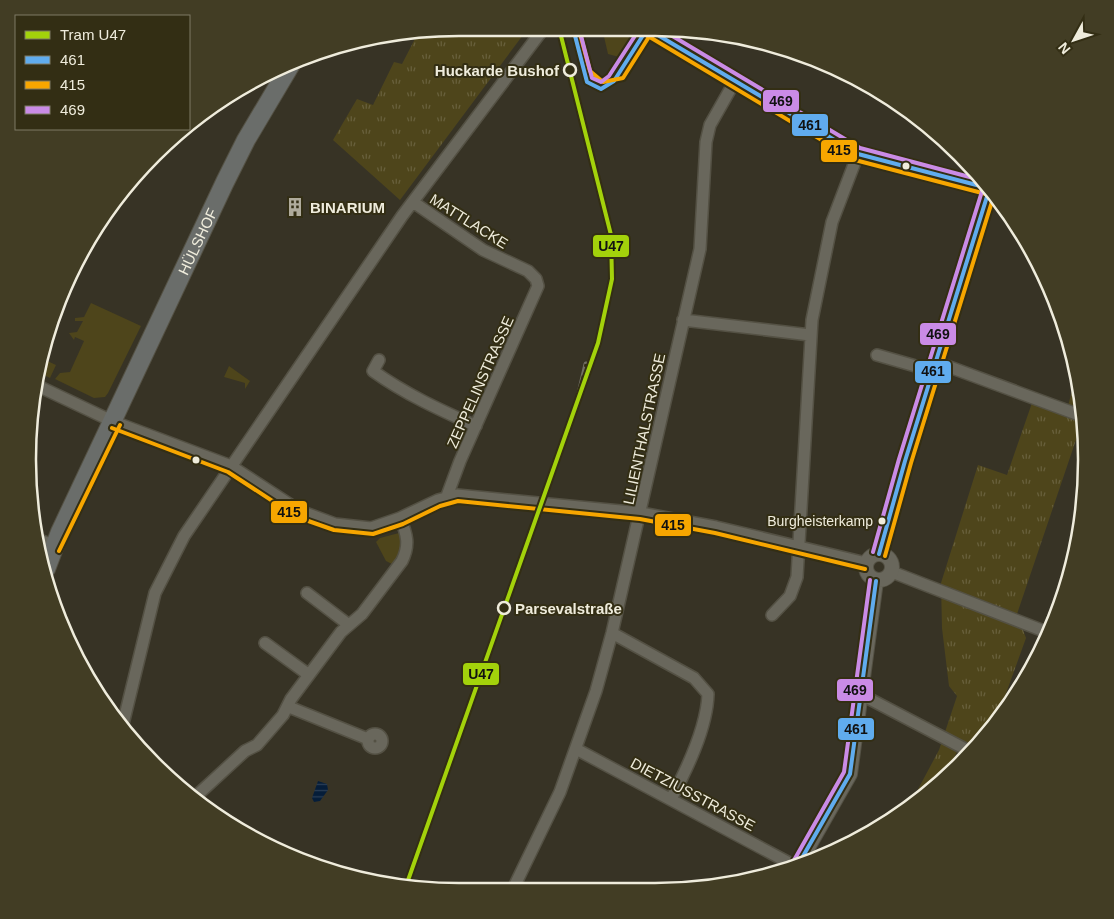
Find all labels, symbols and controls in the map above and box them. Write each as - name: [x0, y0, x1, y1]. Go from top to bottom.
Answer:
- legend: [15, 15, 190, 130]
- north arrow: [1049, 15, 1099, 65]
- text: Tram U47: [60, 26, 126, 43]
- text: N: [1055, 39, 1073, 57]
- text: 461: [60, 51, 85, 68]
- place label: Huckarde Bushof: [435, 62, 560, 79]
- marker: Huckarde Bushof: [563, 63, 577, 77]
- text: 415: [60, 76, 85, 93]
- line badge: 469: [762, 89, 800, 113]
- text: 469: [769, 93, 793, 109]
- text: 469: [60, 101, 85, 118]
- line badge: 461: [791, 113, 829, 137]
- text: 461: [798, 117, 822, 133]
- line badge: 415: [820, 139, 858, 163]
- text: 415: [827, 142, 851, 158]
- unlabelled marker: [901, 161, 911, 171]
- street label: MATTLACKE: [427, 190, 511, 252]
- building icon: BINARIUM: [284, 196, 306, 218]
- place label: BINARIUM: [310, 199, 385, 216]
- street label: HÜLSHOF: [174, 205, 220, 277]
- line badge: U47: [592, 234, 630, 258]
- text: U47: [598, 238, 624, 254]
- street label: ZEPPELINSTRASSE: [443, 313, 517, 451]
- line badge: 469: [919, 322, 957, 346]
- text: 469: [926, 326, 950, 342]
- street label: LILIENTHALSTRASSE: [620, 352, 668, 506]
- line badge: 461: [914, 360, 952, 384]
- text: 461: [921, 363, 945, 379]
- unlabelled marker: [191, 455, 201, 465]
- line badge: 415: [270, 500, 308, 524]
- text: 415: [277, 504, 301, 520]
- line badge: 415: [654, 513, 692, 537]
- place label: Burgheisterkamp: [767, 513, 873, 529]
- marker: Burgheisterkamp: [877, 516, 887, 526]
- text: 415: [661, 517, 685, 533]
- place label: Parsevalstraße: [515, 600, 622, 617]
- marker: Parsevalstraße: [497, 601, 511, 615]
- line badge: U47: [462, 662, 500, 686]
- text: U47: [468, 666, 494, 682]
- line badge: 469: [836, 678, 874, 702]
- text: 469: [843, 682, 867, 698]
- line badge: 461: [837, 717, 875, 741]
- text: 461: [844, 721, 868, 737]
- street label: DIETZIUSSTRASSE: [628, 754, 758, 834]

